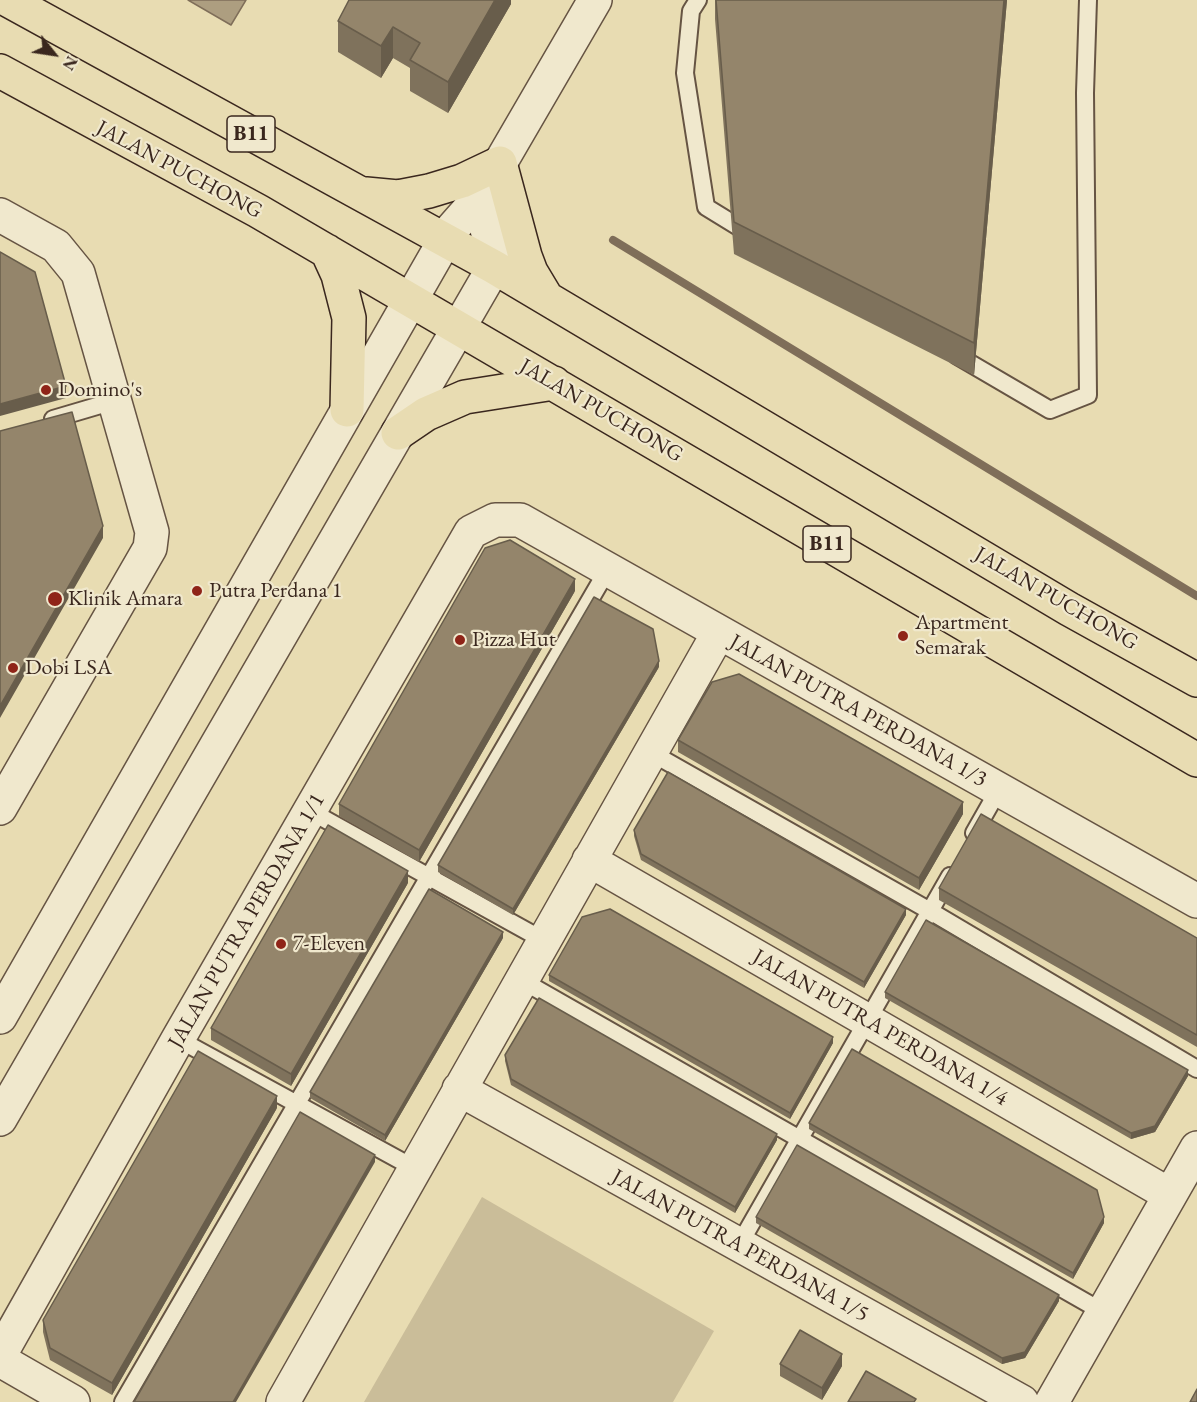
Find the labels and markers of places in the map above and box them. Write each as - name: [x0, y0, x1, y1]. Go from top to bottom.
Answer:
- place label: Domino's: [58, 377, 142, 403]
- marker: Domino's: [39, 383, 53, 397]
- place label: Putra Perdana 1: [209, 578, 342, 604]
- marker: Putra Perdana 1: [190, 584, 204, 598]
- place label: Klinik Amara: [68, 586, 183, 612]
- marker: Klinik Amara: [46, 590, 64, 608]
- place label: Apartment Semarak: [915, 610, 1008, 662]
- place label: Pizza Hut: [472, 627, 556, 653]
- marker: Apartment Semarak: [896, 629, 910, 643]
- marker: Pizza Hut: [453, 633, 467, 647]
- place label: Dobi LSA: [25, 655, 112, 681]
- marker: Dobi LSA: [6, 661, 20, 675]
- place label: 7-Eleven: [293, 931, 365, 957]
- marker: 7-Eleven: [274, 937, 288, 951]

